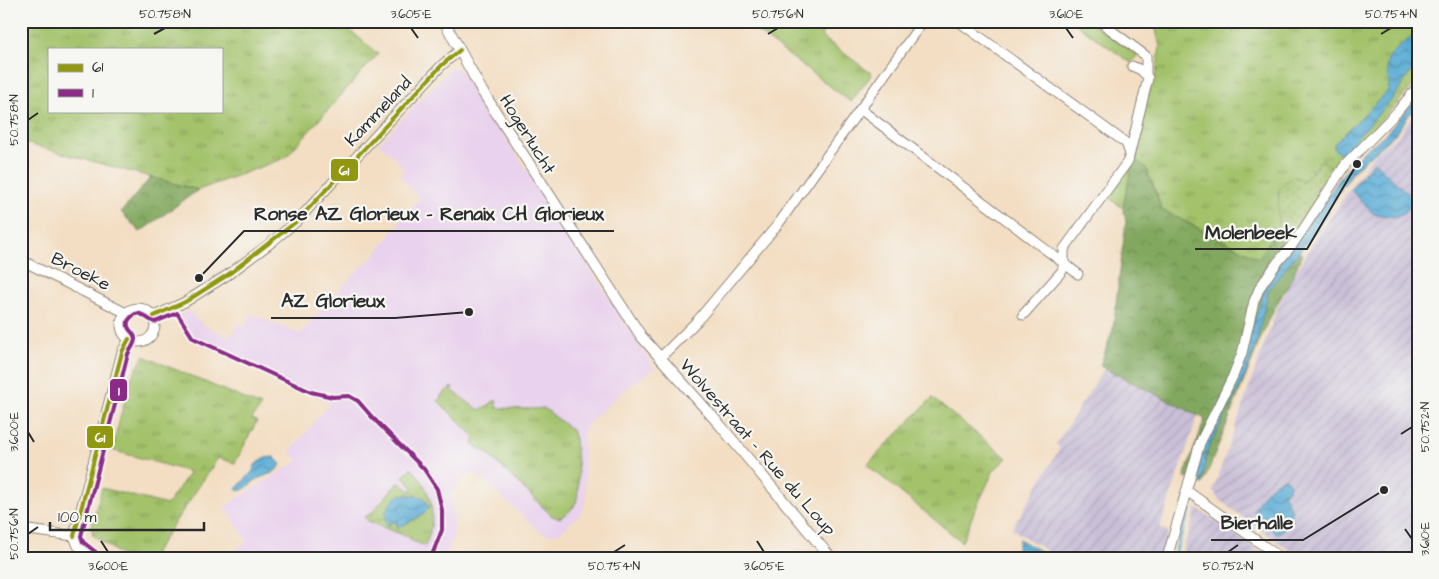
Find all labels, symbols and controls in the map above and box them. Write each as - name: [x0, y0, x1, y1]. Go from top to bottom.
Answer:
- text: 50.758°N: [139, 6, 191, 23]
- text: 3.605°E: [390, 6, 432, 23]
- text: 50.756°N: [752, 6, 804, 23]
- text: 3.610°E: [1049, 6, 1083, 23]
- text: 50.754°N: [1365, 6, 1417, 23]
- legend: [48, 48, 222, 112]
- text: 61: [92, 57, 103, 78]
- street label: Kammeland: [339, 71, 418, 152]
- text: 1: [92, 83, 94, 104]
- street label: Hogerlucht: [492, 90, 562, 180]
- text: 50.758°N: [6, 94, 23, 146]
- line badge: 61: [330, 158, 359, 182]
- text: 61: [339, 161, 349, 181]
- callout: Ronse AZ Glorieux - Renaix CH Glorieux: [244, 197, 614, 231]
- text: Ronse AZ Glorieux - Renaix CH Glorieux: [254, 201, 605, 228]
- callout: Molenbeek: [1195, 215, 1307, 249]
- text: Molenbeek: [1205, 220, 1297, 247]
- street label: Broeke: [47, 246, 115, 297]
- callout: AZ Glorieux: [271, 284, 395, 318]
- text: AZ Glorieux: [281, 288, 386, 315]
- street label: Wolvestraat - Rue du Loup: [674, 353, 842, 541]
- line badge: 1: [109, 378, 128, 402]
- text: 1: [118, 381, 120, 401]
- text: 50.752°N: [1417, 401, 1434, 452]
- text: 3.600°E: [6, 412, 23, 452]
- line badge: 61: [86, 425, 114, 449]
- text: 61: [95, 428, 105, 448]
- scale bar: [50, 499, 204, 531]
- callout: Bierhalle: [1211, 506, 1303, 540]
- text: 100 m: [58, 507, 97, 528]
- text: 50.756°N: [6, 508, 23, 560]
- text: Bierhalle: [1221, 510, 1294, 537]
- text: 3.610°E: [1417, 522, 1434, 556]
- text: 3.600°E: [88, 558, 128, 575]
- text: 50.754°N: [588, 558, 640, 575]
- text: 3.605°E: [743, 558, 785, 575]
- text: 50.752°N: [1203, 558, 1254, 575]

